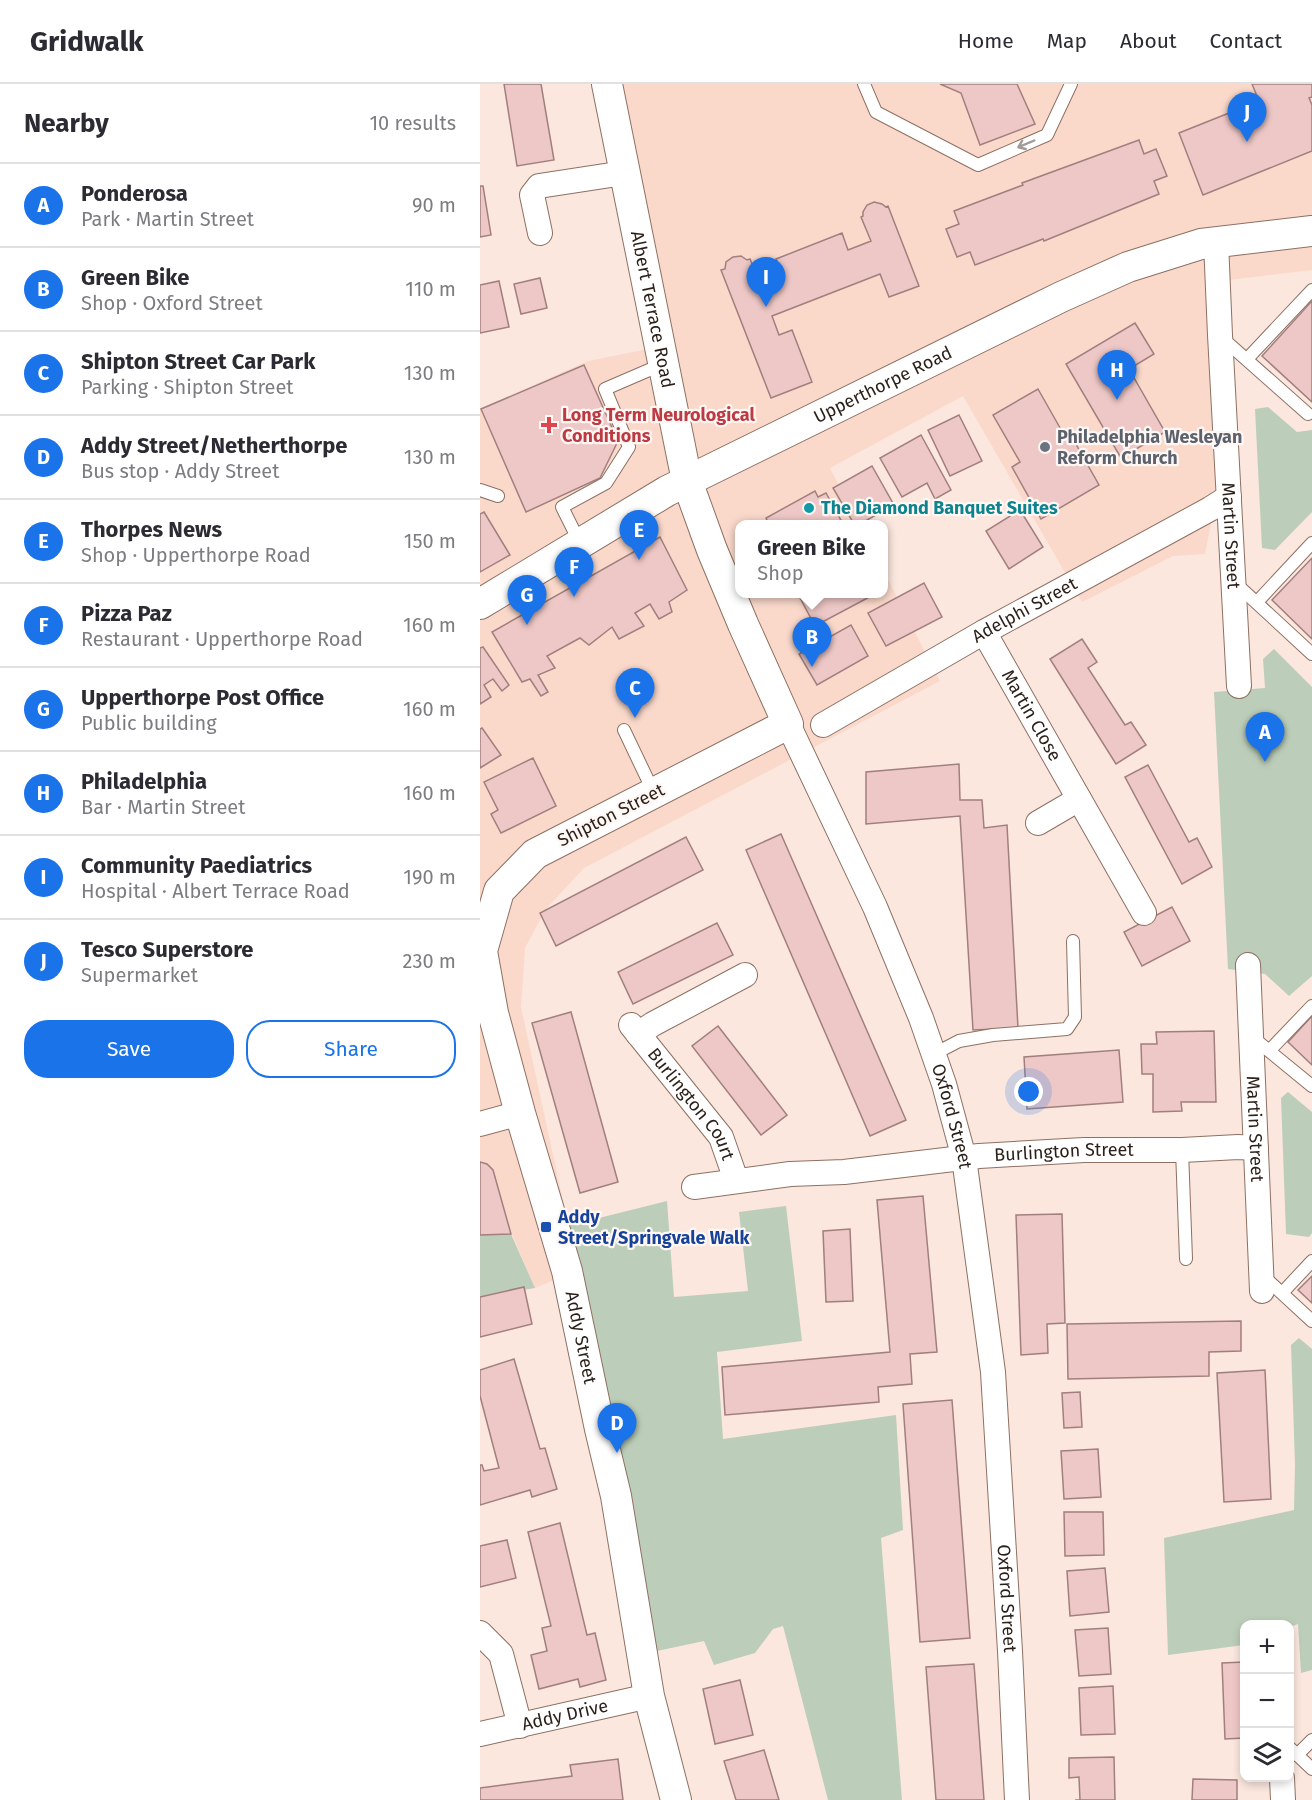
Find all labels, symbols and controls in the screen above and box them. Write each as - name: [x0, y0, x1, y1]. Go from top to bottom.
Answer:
- text: Gridwalk: [30, 25, 143, 58]
- text: Home: [958, 28, 1014, 54]
- text: Map: [1047, 28, 1087, 54]
- text: About: [1120, 28, 1177, 54]
- text: Contact: [1210, 28, 1282, 54]
- pin: J: [1228, 92, 1266, 142]
- text: Nearby: [24, 108, 109, 139]
- text: 10 results: [369, 111, 456, 135]
- one-way arrow: [1017, 139, 1036, 150]
- text: Ponderosa: [81, 180, 188, 207]
- text: A: [38, 193, 49, 217]
- text: 90 m: [412, 193, 456, 217]
- text: Park · Martin Street: [81, 207, 254, 231]
- street label: Albert Terrace Road: [626, 229, 679, 390]
- pin: I: [746, 258, 786, 307]
- text: Green Bike: [81, 264, 189, 291]
- text: B: [37, 277, 50, 301]
- text: 110 m: [405, 277, 456, 301]
- text: Shop · Oxford Street: [81, 291, 263, 315]
- street label: Upperthorpe Road: [810, 341, 956, 428]
- text: Shipton Street Car Park: [81, 348, 315, 375]
- pin: H: [1098, 350, 1136, 400]
- text: C: [38, 361, 49, 385]
- text: 130 m: [404, 361, 456, 385]
- text: Parking · Shipton Street: [81, 375, 294, 399]
- place label: Long Term Neurological Conditions: [562, 404, 755, 447]
- marker: Long Term Neurological Conditions: [540, 416, 558, 434]
- place label: Philadelphia Wesleyan Reform Church: [1057, 426, 1242, 469]
- text: Addy Street/Netherthorpe: [81, 432, 347, 459]
- marker: Philadelphia Wesleyan Reform Church: [1038, 440, 1052, 454]
- text: D: [37, 445, 50, 469]
- text: 130 m: [404, 445, 456, 469]
- text: Bus stop · Addy Street: [81, 459, 279, 483]
- street label: Martin Street: [1217, 482, 1245, 590]
- place label: The Diamond Banquet Suites: [821, 497, 1058, 519]
- marker: The Diamond Banquet Suites: [802, 501, 816, 515]
- pin: E: [620, 510, 658, 560]
- text: Thorpes News: [81, 516, 222, 543]
- popup: [735, 520, 888, 598]
- text: E: [38, 529, 49, 553]
- text: 150 m: [404, 529, 456, 553]
- text: Green Bike: [757, 534, 866, 561]
- text: Shop · Upperthorpe Road: [81, 543, 311, 567]
- pin: F: [554, 548, 593, 597]
- text: Shop: [757, 561, 804, 585]
- street label: Adelphi Street: [968, 572, 1081, 648]
- pin: G: [508, 576, 546, 625]
- text: Pizza Paz: [81, 600, 172, 627]
- text: F: [39, 613, 48, 637]
- text: 160 m: [403, 613, 456, 637]
- pin: B: [792, 618, 832, 667]
- text: Restaurant · Upperthorpe Road: [81, 627, 363, 651]
- street label: Martin Close: [997, 666, 1066, 765]
- pin: C: [616, 668, 654, 718]
- text: Upperthorpe Post Office: [81, 684, 324, 711]
- text: G: [37, 697, 50, 721]
- text: 160 m: [403, 697, 456, 721]
- text: Public building: [81, 711, 217, 735]
- pin: A: [1246, 712, 1284, 762]
- text: Philadelphia: [81, 768, 207, 795]
- street label: Shipton Street: [554, 778, 669, 851]
- text: H: [37, 781, 50, 805]
- text: 160 m: [403, 781, 456, 805]
- text: Bar · Martin Street: [81, 795, 245, 819]
- text: Community Paediatrics: [81, 852, 312, 879]
- text: I: [41, 865, 46, 889]
- text: 190 m: [403, 865, 456, 889]
- text: Hospital · Albert Terrace Road: [81, 879, 350, 903]
- text: Tesco Superstore: [81, 936, 253, 963]
- text: J: [40, 949, 47, 973]
- text: 230 m: [403, 949, 456, 973]
- text: Supermarket: [81, 963, 198, 987]
- button: Save: [24, 1020, 234, 1078]
- button: Share: [246, 1020, 456, 1078]
- street label: Burlington Court: [643, 1043, 739, 1164]
- street label: Oxford Street: [927, 1061, 976, 1171]
- street label: Martin Street: [1242, 1075, 1268, 1183]
- your location: [1014, 1077, 1043, 1106]
- street label: Burlington Street: [994, 1139, 1134, 1166]
- place label: Addy Street/Springvale Walk: [557, 1206, 750, 1249]
- marker: Addy Street/Springvale Walk: [539, 1220, 553, 1234]
- street label: Addy Street: [560, 1289, 601, 1386]
- pin: D: [598, 1404, 636, 1453]
- street label: Oxford Street: [993, 1544, 1021, 1653]
- map controls: [1240, 1620, 1294, 1782]
- button: +: [1240, 1620, 1294, 1674]
- button: −: [1240, 1674, 1294, 1728]
- street label: Addy Drive: [520, 1695, 610, 1735]
- button: layers: [1240, 1728, 1294, 1782]

